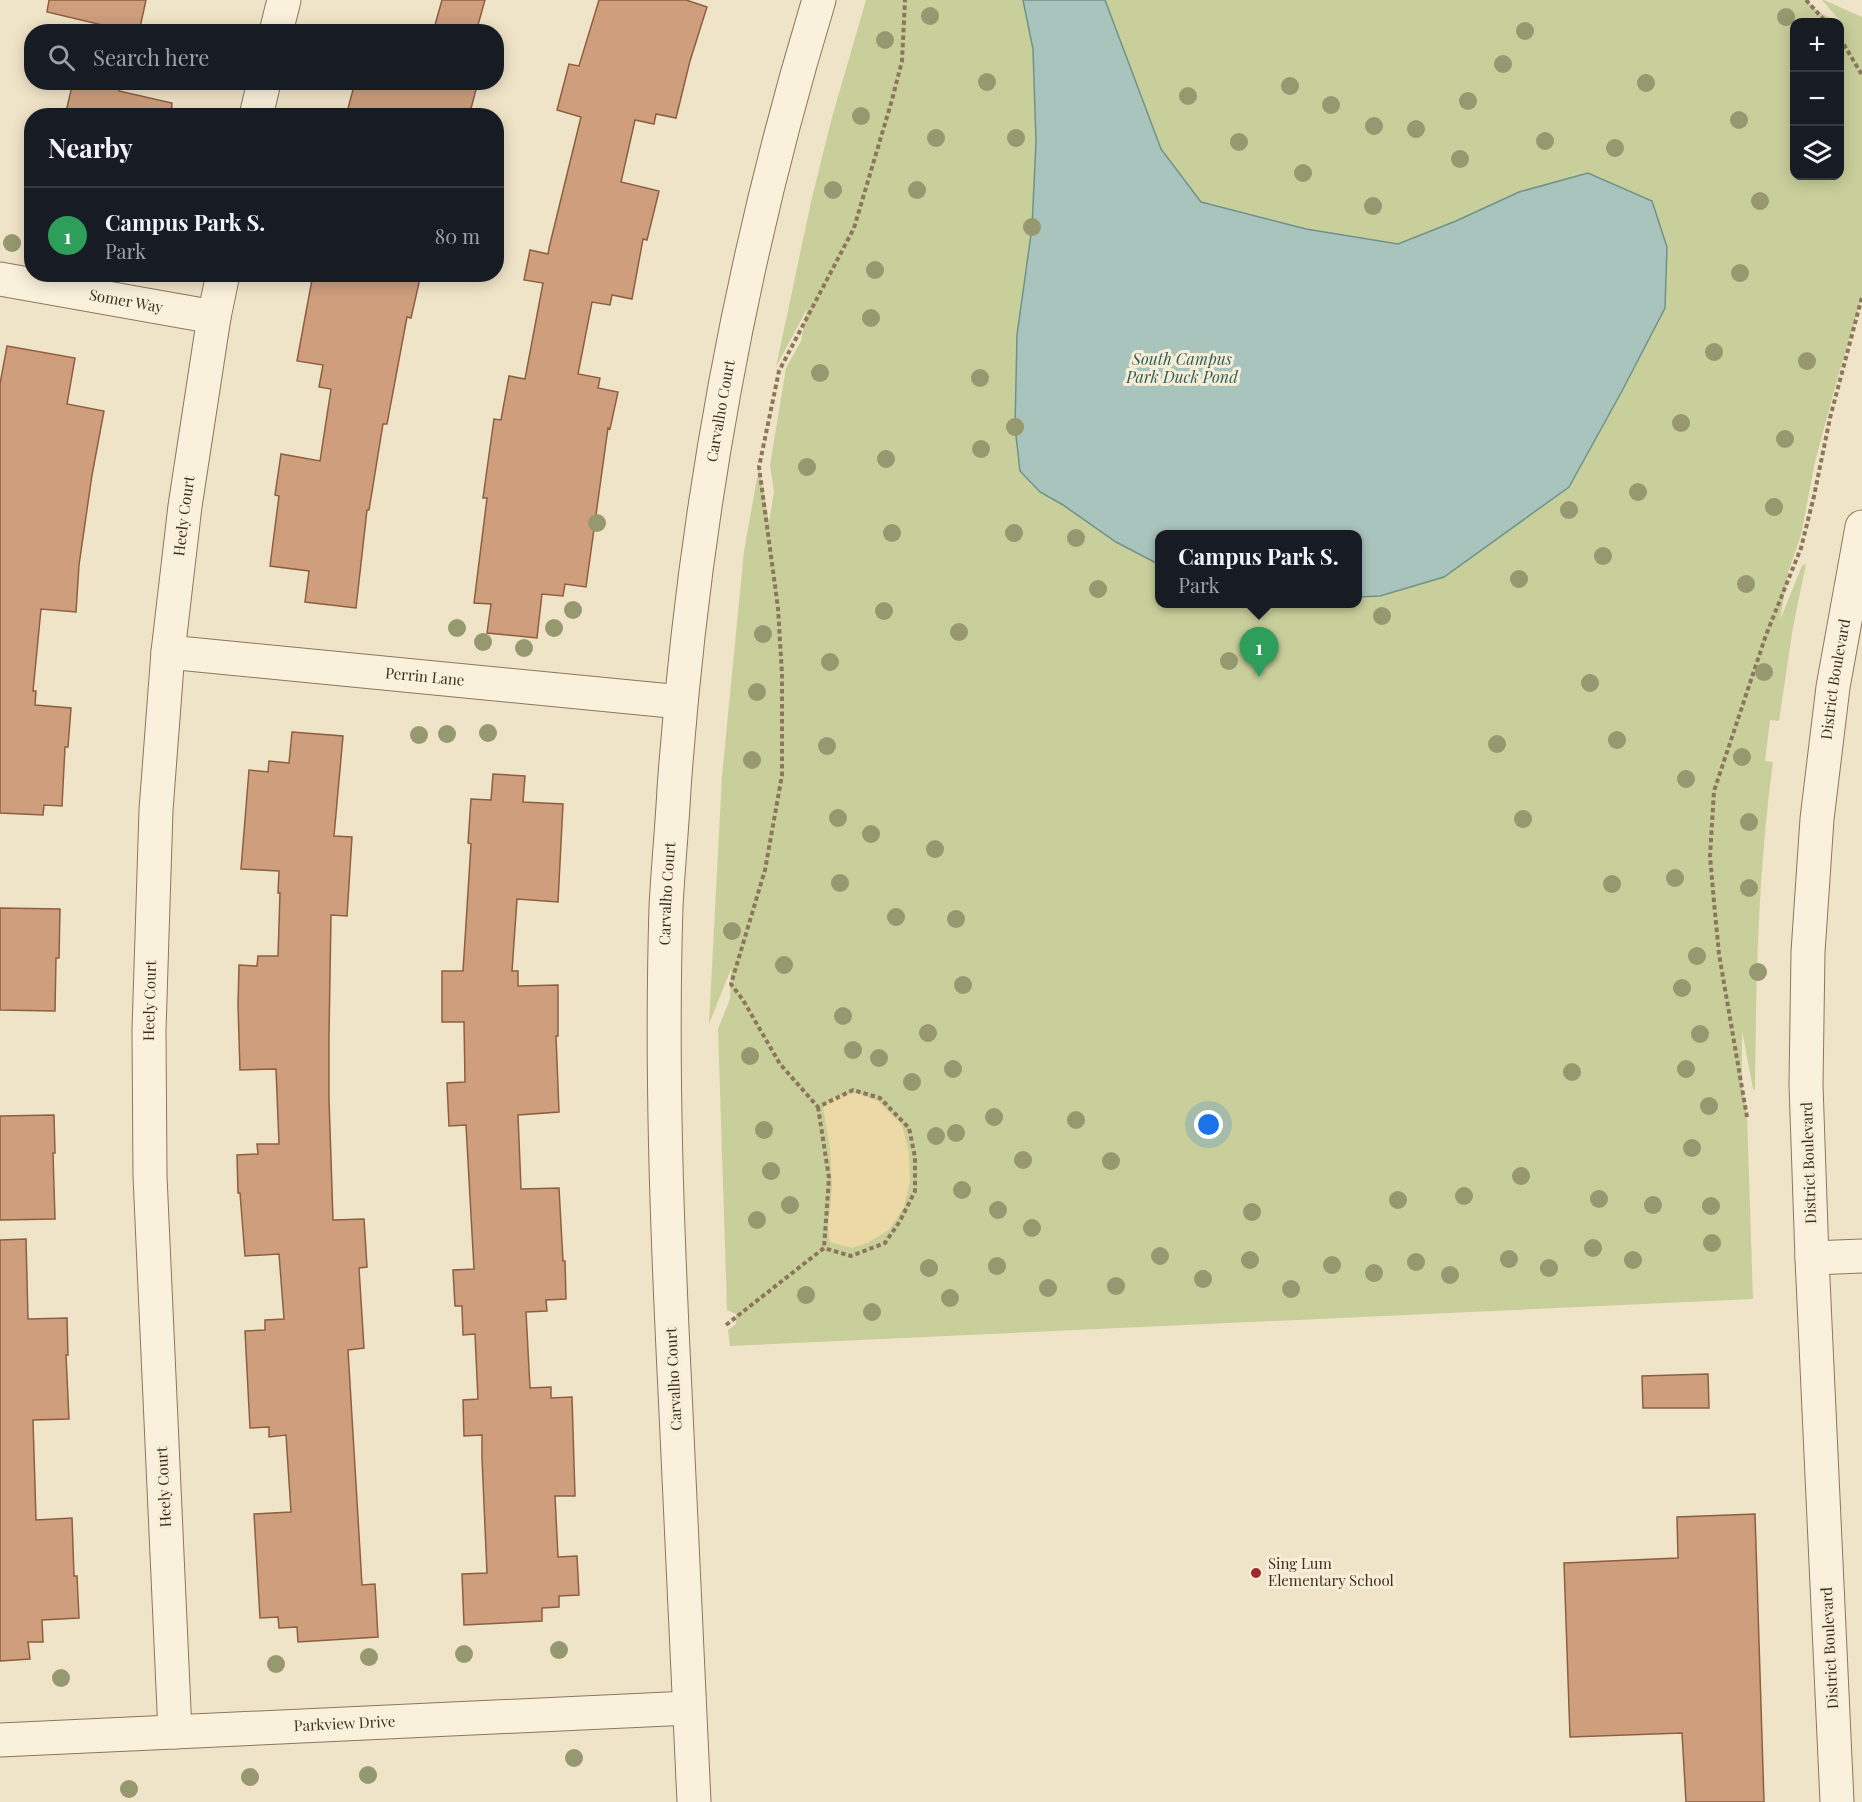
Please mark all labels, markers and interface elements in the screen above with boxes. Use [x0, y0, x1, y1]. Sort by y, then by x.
map controls [1790, 18, 1844, 180]
button: + [1790, 18, 1844, 72]
search box [24, 24, 504, 90]
icon: search [45, 41, 78, 74]
text: Search here [93, 42, 209, 72]
button: − [1790, 72, 1844, 126]
button: layers [1790, 126, 1844, 180]
text: Nearby [48, 130, 133, 165]
text: Campus Park S. [105, 207, 265, 237]
text: 1 [64, 222, 71, 249]
text: 80 m [435, 222, 480, 249]
text: Park [105, 237, 146, 264]
street label: Somer Way [88, 284, 165, 317]
water label: South Campus Park Duck Pond [1125, 348, 1239, 387]
street label: Carvalho Court [701, 357, 739, 463]
street label: Heely Court [168, 474, 199, 557]
popup [1155, 530, 1362, 608]
text: Campus Park S. [1178, 541, 1339, 571]
text: Park [1178, 571, 1219, 598]
street label: District Boulevard [1816, 617, 1854, 741]
pin: 1 [1240, 628, 1278, 677]
street label: Perrin Lane [384, 662, 465, 690]
street label: Carvalho Court [654, 840, 679, 946]
street label: Heely Court [138, 959, 160, 1041]
street label: District Boulevard [1796, 1101, 1820, 1224]
your location [1194, 1110, 1223, 1139]
street label: Carvalho Court [660, 1326, 686, 1431]
street label: Heely Court [151, 1446, 175, 1528]
place label: Sing Lum Elementary School [1268, 1553, 1394, 1590]
marker: Sing Lum Elementary School [1249, 1566, 1263, 1580]
street label: District Boulevard [1816, 1586, 1842, 1710]
street label: Parkview Drive [293, 1711, 396, 1735]

